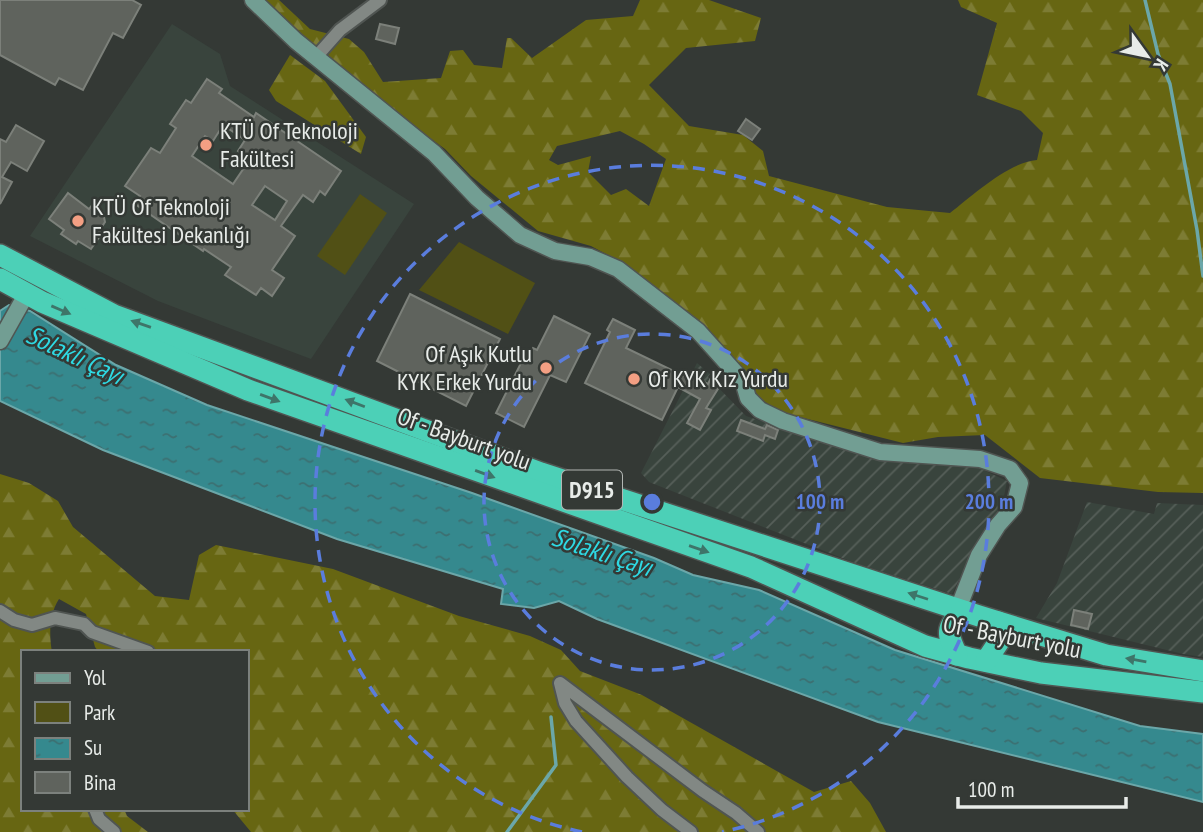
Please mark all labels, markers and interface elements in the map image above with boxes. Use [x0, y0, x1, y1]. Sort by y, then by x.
north arrow [1112, 21, 1182, 91]
text: K [1148, 55, 1174, 76]
place label: KTÜ Of Teknoloji Fakültesi [220, 115, 358, 174]
marker: KTÜ Of Teknoloji Fakültesi [198, 137, 214, 153]
place label: KTÜ Of Teknoloji Fakültesi Dekanlığı [92, 191, 250, 250]
marker: KTÜ Of Teknoloji Fakültesi Dekanlığı [70, 213, 86, 229]
one-way arrow [51, 304, 72, 315]
water label: Solaklı Çayı [21, 318, 130, 392]
one-way arrow [131, 318, 152, 329]
place label: Of Aşık Kutlu KYK Erkek Yurdu [397, 338, 532, 397]
marker: Of Aşık Kutlu KYK Erkek Yurdu [538, 360, 554, 376]
place label: Of KYK Kız Yurdu [648, 363, 788, 394]
marker: Of KYK Kız Yurdu [626, 371, 642, 387]
one-way arrow [260, 393, 281, 404]
one-way arrow [344, 398, 365, 409]
street label: Of - Bayburt yolu [393, 400, 535, 477]
one-way arrow [474, 469, 495, 480]
road number: D915 [562, 470, 622, 510]
text: 100 m [796, 488, 844, 515]
text: 200 m [965, 488, 1013, 515]
centre of rings [640, 490, 664, 514]
water label: Solaklı Çayı [548, 520, 658, 584]
one-way arrow [689, 544, 710, 555]
one-way arrow [907, 590, 928, 601]
street label: Of - Bayburt yolu [941, 608, 1084, 665]
legend [21, 650, 248, 811]
one-way arrow [1125, 654, 1147, 665]
text: Yol [84, 664, 106, 691]
text: Park [84, 699, 115, 726]
text: Su [84, 734, 102, 761]
scale bar [958, 766, 1126, 810]
text: Bina [84, 769, 116, 796]
text: 100 m [968, 776, 1014, 803]

